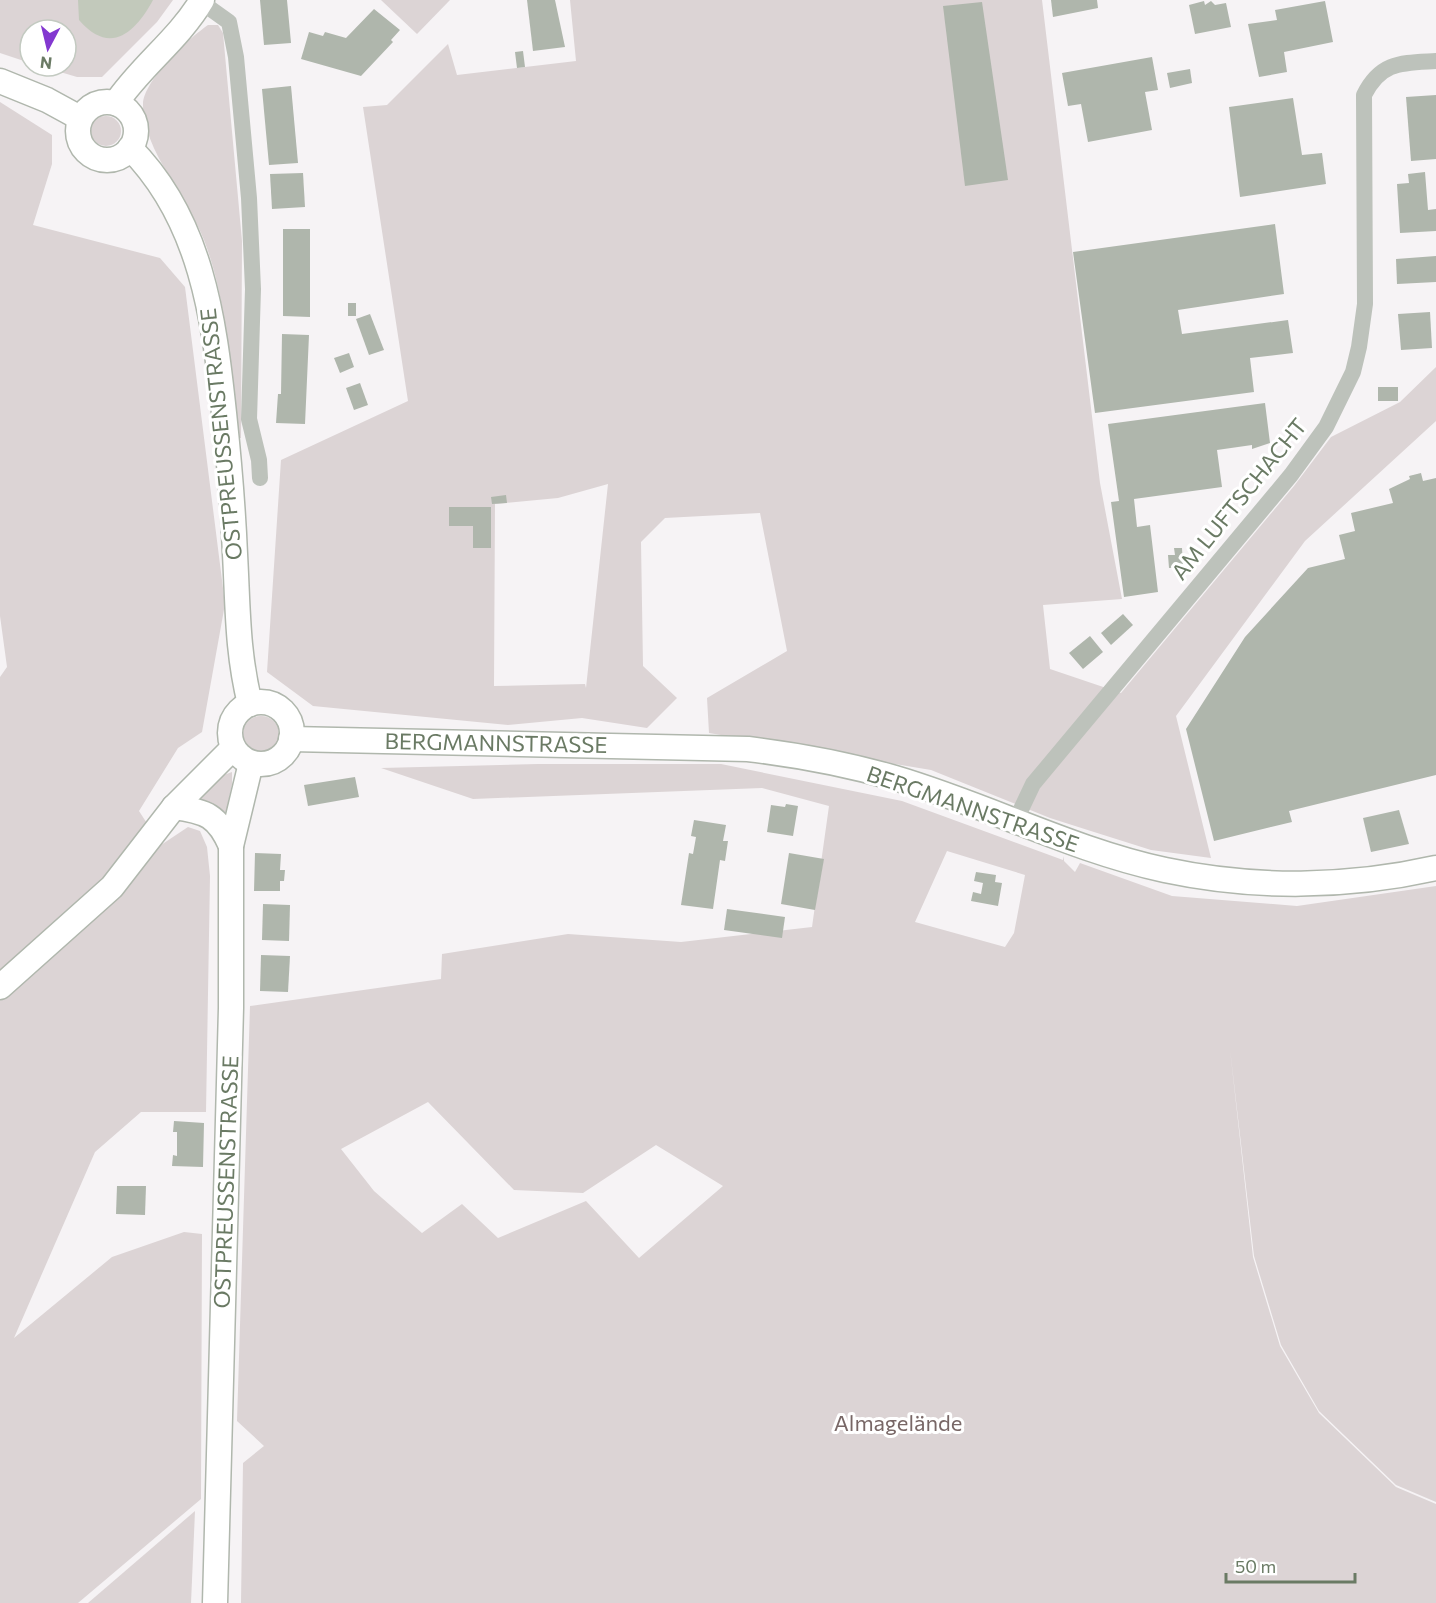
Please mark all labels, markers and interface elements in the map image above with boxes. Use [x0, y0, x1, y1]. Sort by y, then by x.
north arrow [18, 18, 78, 78]
text: N [39, 53, 53, 74]
street label: OSTPREUSSENSTRASSE [194, 307, 247, 561]
street label: AM LUFTSCHACHT [1165, 412, 1312, 585]
street label: BERGMANNSTRASSE [384, 727, 608, 758]
street label: BERGMANNSTRASSE [863, 760, 1083, 858]
street label: OSTPREUSSENSTRASSE [208, 1055, 243, 1309]
park label: Almagelände [834, 1409, 962, 1436]
scale bar [1226, 1546, 1355, 1584]
text: 50 m [1235, 1555, 1276, 1577]

